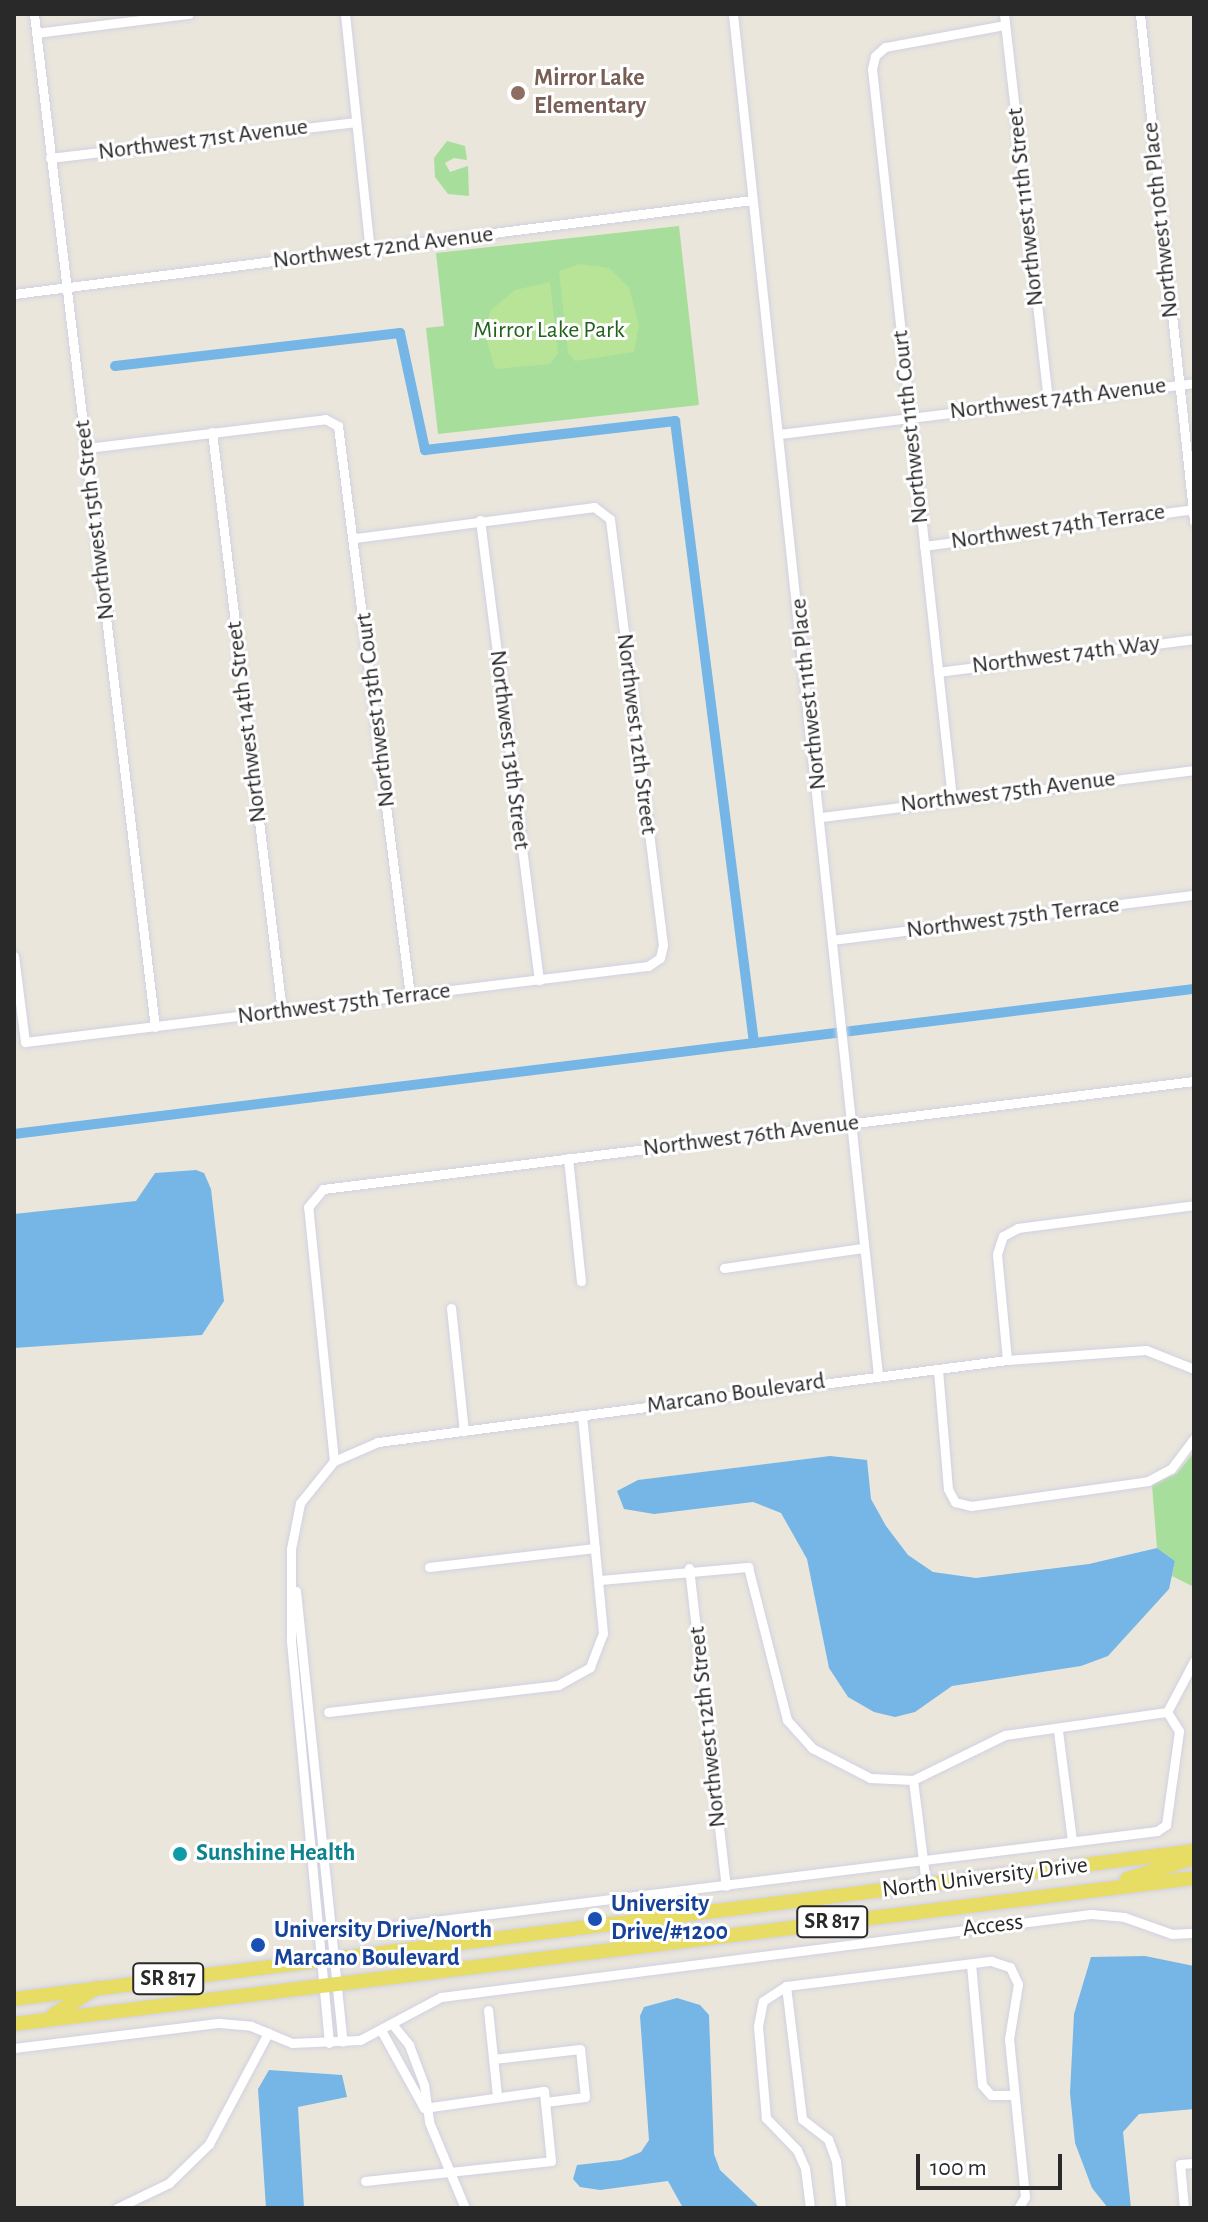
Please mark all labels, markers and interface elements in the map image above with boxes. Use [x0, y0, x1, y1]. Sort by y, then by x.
place label: Mirror Lake Elementary [534, 65, 646, 121]
marker: Mirror Lake Elementary [509, 84, 527, 102]
street label: Northwest 11th Street [1001, 106, 1051, 308]
street label: Northwest 71st Avenue [97, 113, 309, 167]
street label: Northwest 10th Place [1136, 120, 1186, 320]
street label: Northwest 72nd Avenue [271, 220, 495, 276]
park label: Mirror Lake Park [473, 317, 625, 345]
street label: Northwest 11th Court [887, 329, 935, 525]
street label: Northwest 74th Avenue [948, 371, 1168, 427]
street label: Northwest 15th Street [68, 418, 122, 622]
street label: Northwest 74th Terrace [949, 498, 1167, 556]
street label: Northwest 11th Place [785, 597, 833, 791]
street label: Northwest 13th Court [350, 611, 402, 809]
street label: Northwest 14th Street [220, 620, 274, 824]
street label: Northwest 74th Way [970, 629, 1162, 681]
street label: Northwest 12th Street [609, 632, 663, 836]
street label: Northwest 13th Street [482, 648, 536, 852]
street label: Northwest 75th Avenue [899, 765, 1117, 819]
street label: Northwest 75th Terrace [905, 891, 1121, 945]
street label: Northwest 75th Terrace [236, 977, 452, 1031]
street label: Northwest 76th Avenue [641, 1108, 861, 1164]
street label: Marcano Boulevard [645, 1367, 827, 1421]
street label: Northwest 12th Street [683, 1625, 733, 1829]
place label: Sunshine Health [196, 1840, 355, 1868]
marker: Sunshine Health [171, 1845, 189, 1863]
street label: North University Drive [880, 1851, 1090, 1905]
place label: University Drive/#1200 [611, 1891, 728, 1947]
road number: SR 817 [796, 1904, 868, 1940]
street label: Access [961, 1908, 1025, 1944]
marker: University Drive/#1200 [586, 1910, 604, 1928]
place label: University Drive/North Marcano Boulevard [274, 1917, 492, 1973]
marker: University Drive/North Marcano Boulevard [249, 1936, 267, 1954]
road number: SR 817 [132, 1961, 204, 1997]
scale bar [920, 2138, 1066, 2188]
text: 100 m [930, 2156, 987, 2180]

